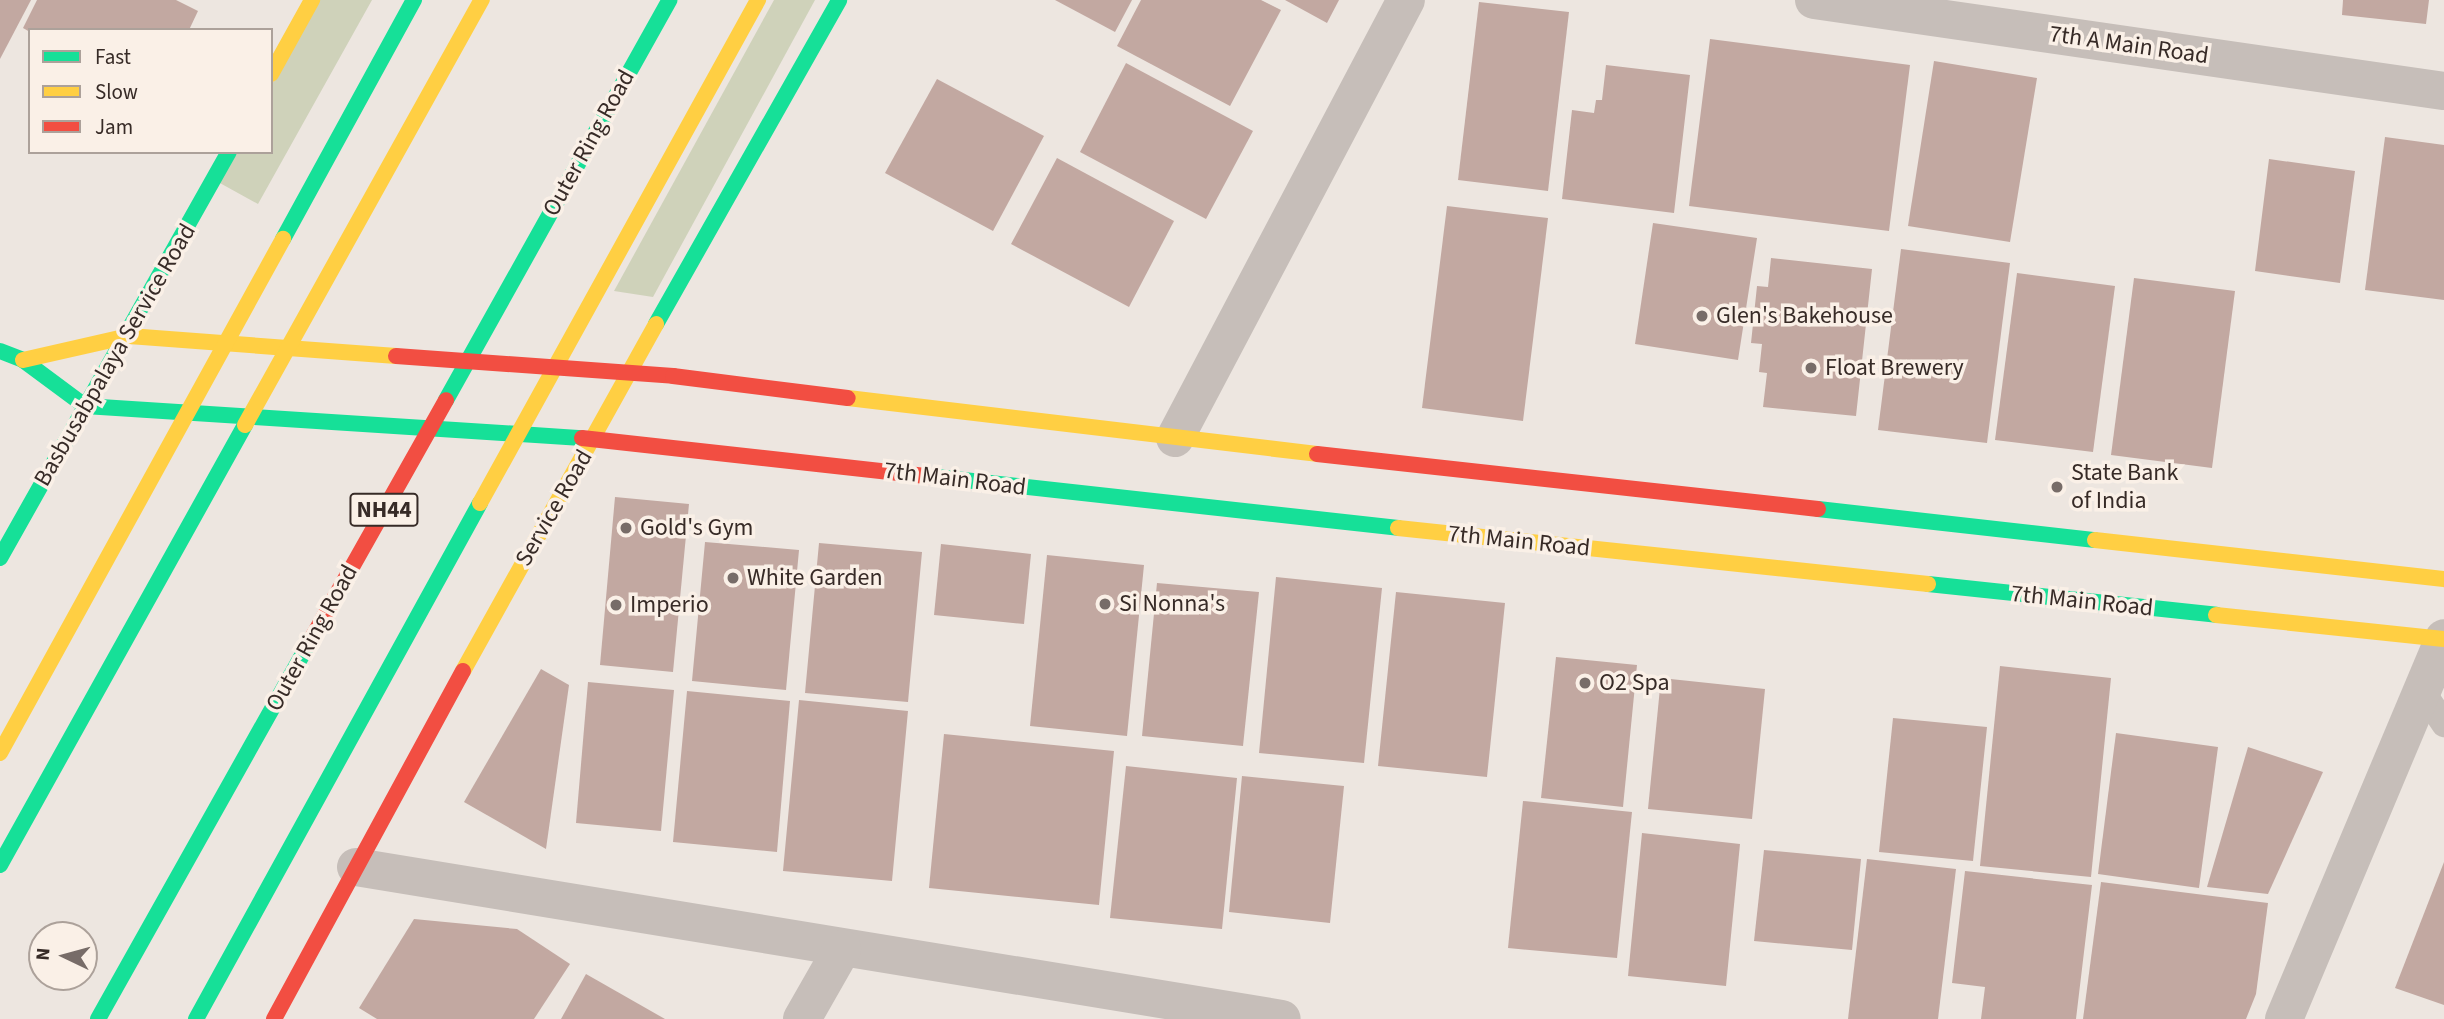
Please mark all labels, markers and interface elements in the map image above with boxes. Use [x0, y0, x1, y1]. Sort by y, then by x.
street label: 7th A Main Road [2047, 20, 2211, 70]
legend [28, 28, 273, 154]
text: Fast [95, 42, 131, 72]
street label: Outer Ring Road [537, 65, 641, 221]
text: Slow [95, 77, 138, 107]
text: Jam [95, 112, 133, 142]
street label: Basbusabpalaya Service Road [28, 219, 202, 491]
place label: Glen's Bakehouse [1716, 302, 1893, 330]
marker: Glen's Bakehouse [1694, 308, 1710, 324]
place label: Float Brewery [1825, 354, 1964, 382]
marker: Float Brewery [1803, 360, 1819, 376]
street label: Service Road [509, 445, 599, 571]
street label: 7th Main Road [882, 456, 1028, 502]
place label: State Bank of India [2071, 459, 2178, 515]
marker: State Bank of India [2049, 479, 2065, 495]
road number: NH44 [349, 490, 419, 530]
place label: Gold's Gym [640, 514, 754, 542]
street label: 7th Main Road [1446, 519, 1592, 563]
marker: Gold's Gym [618, 520, 634, 536]
street label: Outer Ring Road [260, 560, 364, 716]
place label: White Garden [747, 564, 883, 592]
marker: White Garden [725, 570, 741, 586]
street label: 7th Main Road [2009, 579, 2155, 623]
place label: Si Nonna's [1119, 590, 1225, 618]
place label: Imperio [630, 591, 709, 619]
marker: Si Nonna's [1097, 596, 1113, 612]
marker: Imperio [608, 597, 624, 613]
place label: O2 Spa [1599, 669, 1670, 697]
marker: O2 Spa [1577, 675, 1593, 691]
north arrow [28, 921, 98, 991]
text: N [30, 947, 58, 962]

